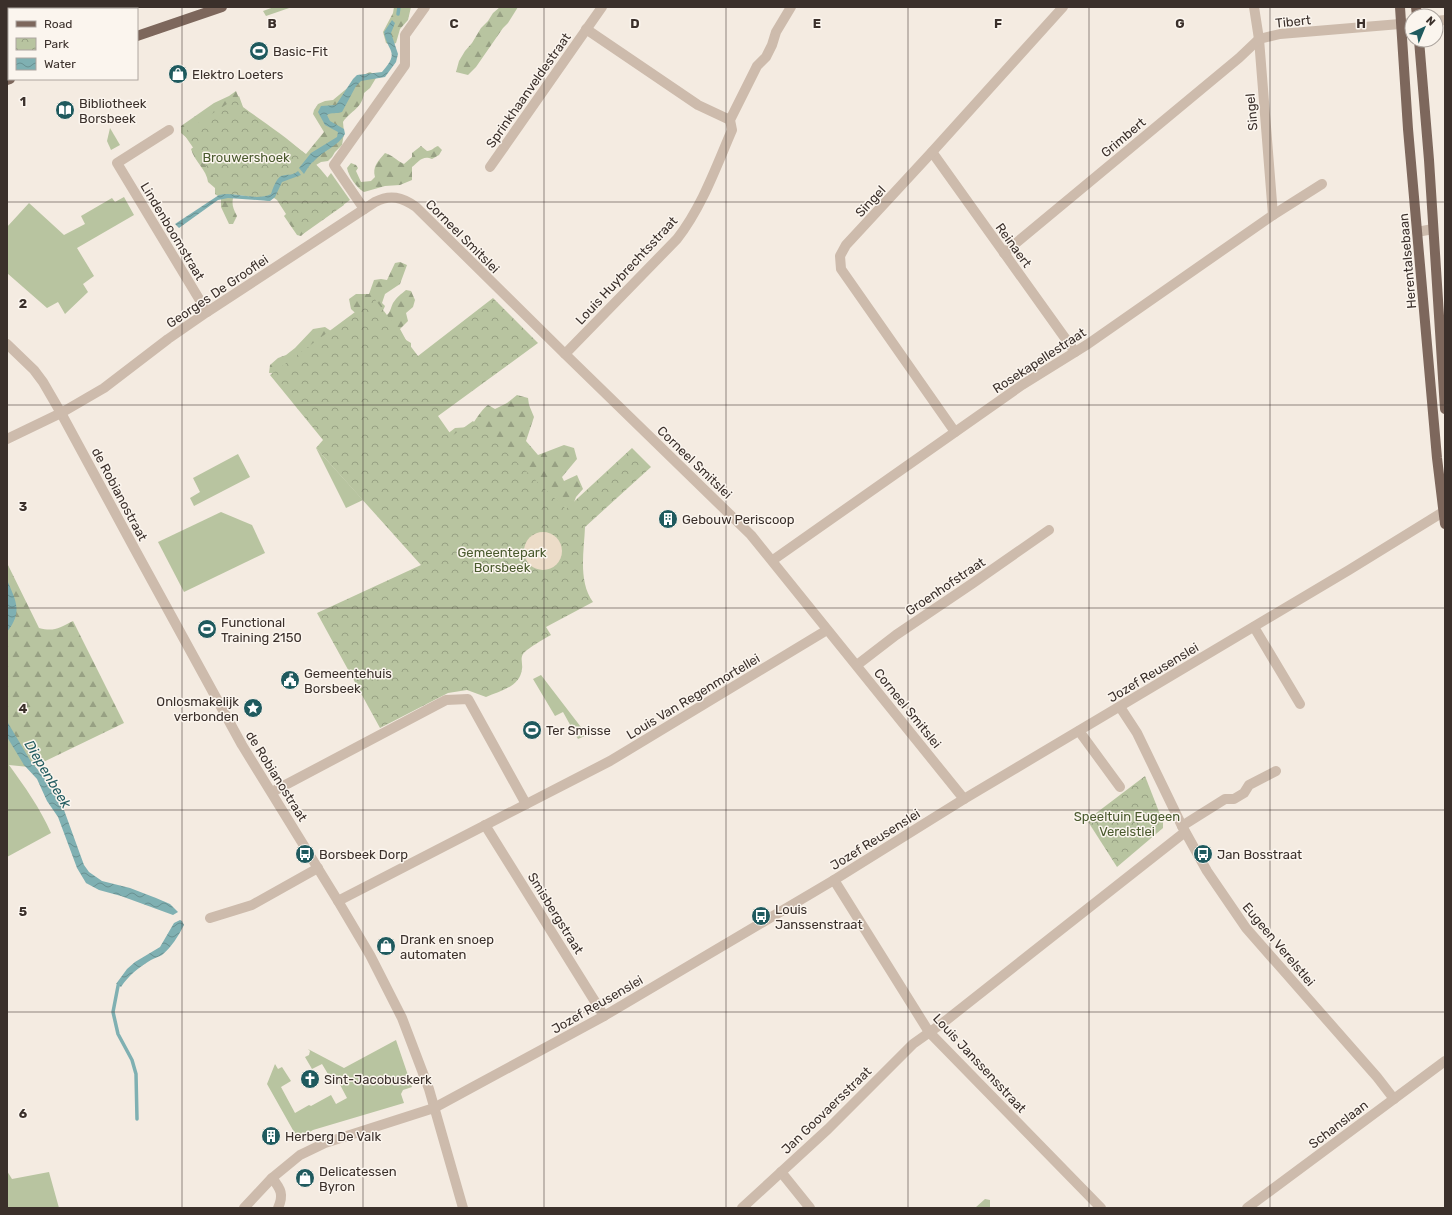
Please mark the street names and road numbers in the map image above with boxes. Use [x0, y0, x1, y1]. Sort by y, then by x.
street label: Tibert [1275, 12, 1312, 31]
street label: Sprinkhaanveldestraat [483, 30, 574, 151]
street label: Singel [1242, 93, 1262, 131]
street label: Grimbert [1098, 114, 1149, 160]
street label: Lindenboomstraat [137, 180, 208, 283]
street label: Singel [852, 183, 889, 221]
street label: Corneel Smitslei [423, 196, 503, 276]
street label: Louis Huybrechtsstraat [572, 213, 680, 327]
street label: Herentalsebaan [1396, 213, 1419, 309]
street label: Reinaert [992, 220, 1035, 270]
street label: Georges De Grooflei [164, 252, 272, 332]
street label: Rosekapellestraat [990, 325, 1089, 396]
street label: Corneel Smitslei [654, 423, 735, 502]
street label: de Robianostraat [89, 445, 150, 543]
street label: Groenhofstraat [903, 554, 988, 618]
street label: Jozef Reusenslei [1105, 640, 1201, 705]
street label: Louis Van Regenmortellei [624, 651, 763, 743]
street label: Corneel Smitslei [871, 666, 944, 751]
street label: de Robianostraat [243, 728, 310, 824]
street label: Jozef Reusenslei [828, 806, 923, 873]
street label: Smisbergstraat [524, 870, 587, 957]
street label: Eugeen Verelstlei [1239, 900, 1318, 990]
street label: Jozef Reusenslei [549, 972, 646, 1037]
street label: Louis Janssensstraat [930, 1011, 1029, 1116]
street label: Jan Goovaersstraat [778, 1064, 874, 1157]
street label: Schanslaan [1306, 1097, 1371, 1152]

